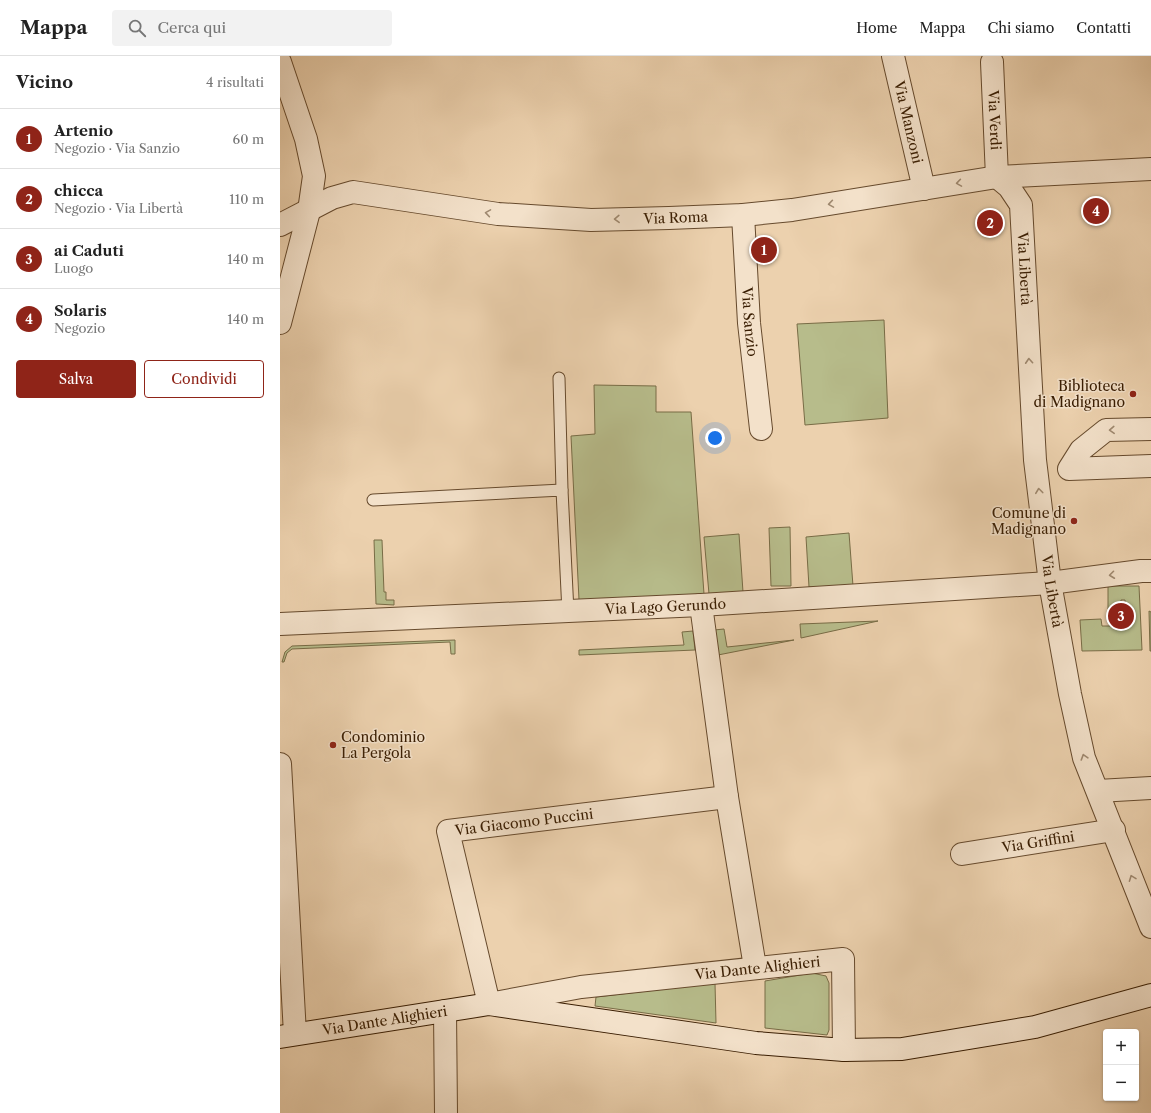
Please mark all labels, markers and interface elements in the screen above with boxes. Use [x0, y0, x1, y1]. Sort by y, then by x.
search box [112, 10, 392, 46]
text: Mappa [20, 16, 88, 39]
icon: search [126, 17, 148, 39]
text: Cerca qui [158, 18, 226, 37]
text: Home [856, 19, 897, 37]
text: Mappa [919, 19, 965, 37]
text: Chi siamo [987, 19, 1054, 37]
text: Contatti [1076, 19, 1131, 37]
text: Vicino [16, 72, 73, 92]
text: 4 risultati [206, 74, 264, 90]
street label: Via Manzoni [890, 78, 927, 165]
street label: Via Verdi [984, 89, 1005, 150]
text: Artenio [54, 121, 113, 140]
text: 1 [26, 131, 32, 147]
text: 60 m [233, 131, 264, 147]
text: Negozio · Via Sanzio [54, 140, 180, 156]
one-way arrow [956, 178, 962, 187]
text: chicca [54, 181, 103, 200]
text: 2 [25, 191, 33, 207]
text: 110 m [229, 191, 264, 207]
pin: 4 [1083, 196, 1109, 226]
one-way arrow [828, 199, 834, 208]
text: Negozio · Via Libertà [54, 200, 183, 216]
street label: Via Roma [642, 207, 709, 228]
pin: 2 [977, 208, 1003, 238]
one-way arrow [485, 209, 491, 217]
one-way arrow [614, 215, 620, 223]
street label: Via Libertà [1013, 231, 1036, 306]
pin: 1 [751, 235, 777, 265]
text: ai Caduti [54, 241, 124, 260]
text: 3 [25, 251, 33, 267]
text: 140 m [227, 251, 264, 267]
text: Luogo [54, 260, 93, 276]
street label: Via Sanzio [738, 285, 762, 358]
text: Solaris [54, 301, 107, 320]
text: 4 [25, 311, 33, 327]
text: 140 m [227, 311, 264, 327]
text: Negozio [54, 320, 105, 336]
one-way arrow [1024, 358, 1033, 364]
button: Salva [16, 360, 136, 398]
button: Condividi [144, 360, 264, 398]
place label: Biblioteca di Madignano [1033, 377, 1126, 411]
marker: Biblioteca di Madignano [1128, 389, 1138, 399]
one-way arrow [1109, 426, 1115, 435]
your location [705, 428, 725, 448]
one-way arrow [1035, 488, 1044, 494]
place label: Comune di Madignano [991, 504, 1066, 538]
marker: Comune di Madignano [1069, 516, 1079, 526]
street label: Via Libertà [1038, 553, 1067, 630]
one-way arrow [1109, 570, 1115, 579]
street label: Via Lago Gerundo [604, 594, 727, 618]
pin: 3 [1108, 601, 1134, 631]
place label: Condominio La Pergola [341, 728, 425, 762]
marker: Condominio La Pergola [328, 740, 338, 750]
one-way arrow [1080, 753, 1089, 760]
street label: Via Giacomo Puccini [453, 805, 594, 840]
street label: Via Griffini [999, 827, 1076, 857]
one-way arrow [1129, 874, 1137, 881]
street label: Via Dante Alighieri [693, 952, 821, 984]
street label: Via Dante Alighieri [320, 1002, 448, 1039]
map controls [1103, 1029, 1139, 1101]
button: + [1103, 1029, 1139, 1065]
button: − [1103, 1065, 1139, 1101]

